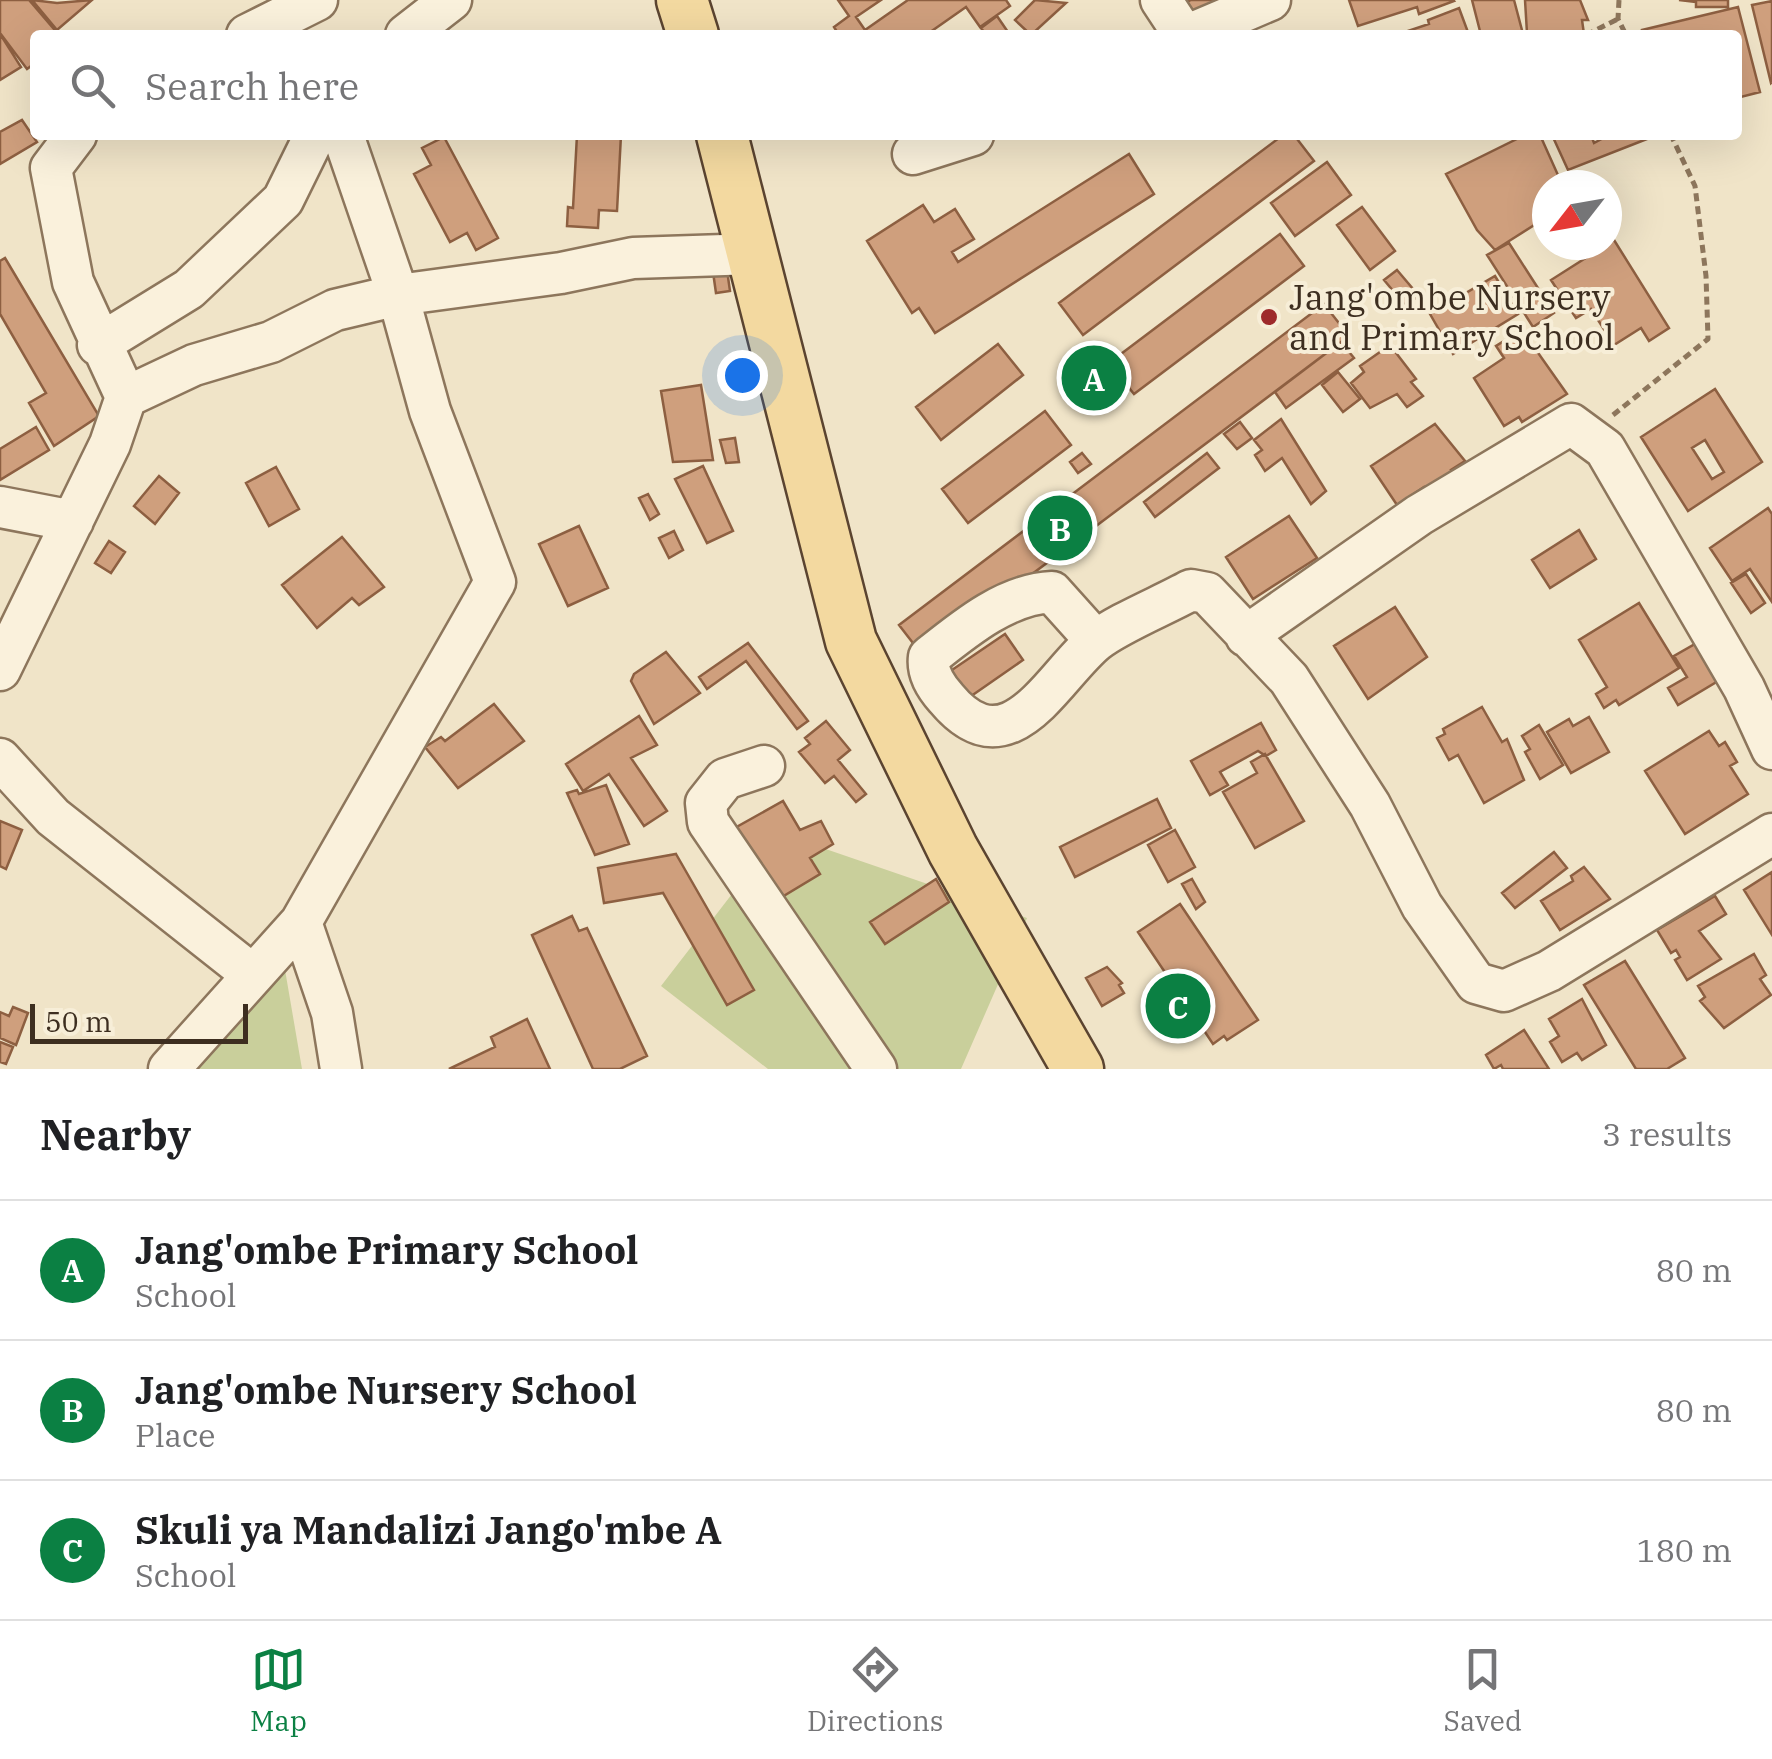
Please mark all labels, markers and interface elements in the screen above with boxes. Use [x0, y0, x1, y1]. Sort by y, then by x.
search box [30, 30, 1742, 140]
icon: search [65, 58, 120, 113]
text: Search here [145, 61, 359, 110]
north arrow [1532, 170, 1622, 260]
place label: Jang'ombe Nursery and Primary School [1289, 274, 1615, 360]
marker: Jang'ombe Nursery and Primary School [1258, 306, 1280, 328]
pin: A [1062, 340, 1126, 416]
your location [717, 350, 768, 401]
pin: B [1028, 490, 1092, 566]
pin: C [1146, 968, 1210, 1044]
scale bar [30, 999, 248, 1044]
text: 50 m [45, 1003, 112, 1040]
text: Nearby [40, 1107, 191, 1162]
text: 3 results [1602, 1113, 1732, 1155]
text: Jang'ombe Primary School [135, 1225, 638, 1274]
text: A [61, 1249, 84, 1291]
text: 80 m [1656, 1249, 1732, 1291]
text: School [135, 1274, 236, 1316]
text: Jang'ombe Nursery School [135, 1365, 637, 1414]
text: B [61, 1389, 84, 1431]
text: 80 m [1656, 1389, 1732, 1431]
text: Place [135, 1414, 215, 1456]
text: Skuli ya Mandalizi Jango'mbe A [135, 1505, 722, 1554]
text: C [62, 1529, 83, 1571]
text: 180 m [1636, 1529, 1732, 1571]
text: School [135, 1554, 236, 1596]
tab: Map [250, 1642, 307, 1739]
tab: Directions [807, 1642, 944, 1739]
tab: Saved [1444, 1642, 1522, 1739]

